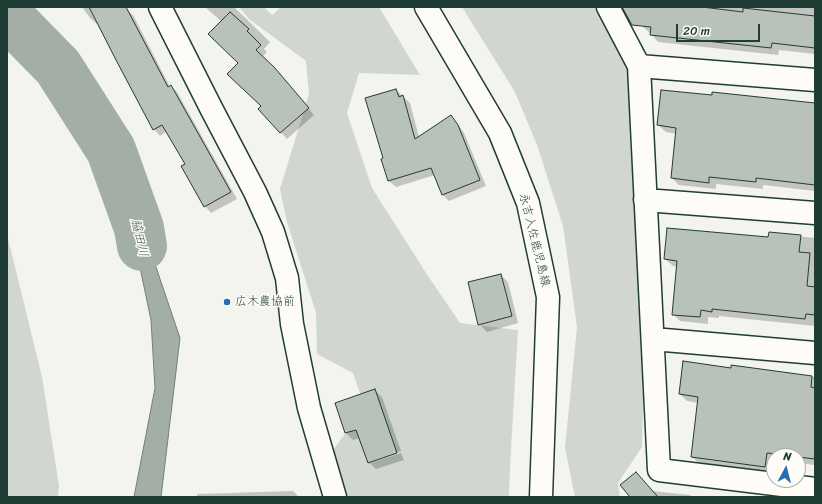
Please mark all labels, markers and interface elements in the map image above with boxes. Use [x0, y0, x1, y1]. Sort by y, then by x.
scale bar [678, 16, 762, 42]
text: 20 m [683, 20, 710, 42]
street label: 永吉入佐鹿児島線 [515, 192, 553, 288]
water label: 脇田川 [127, 217, 151, 259]
place label: 広木農協前 [235, 295, 295, 309]
marker: 広木農協前 [222, 297, 232, 307]
text: N [782, 447, 792, 466]
north arrow [766, 448, 806, 488]

